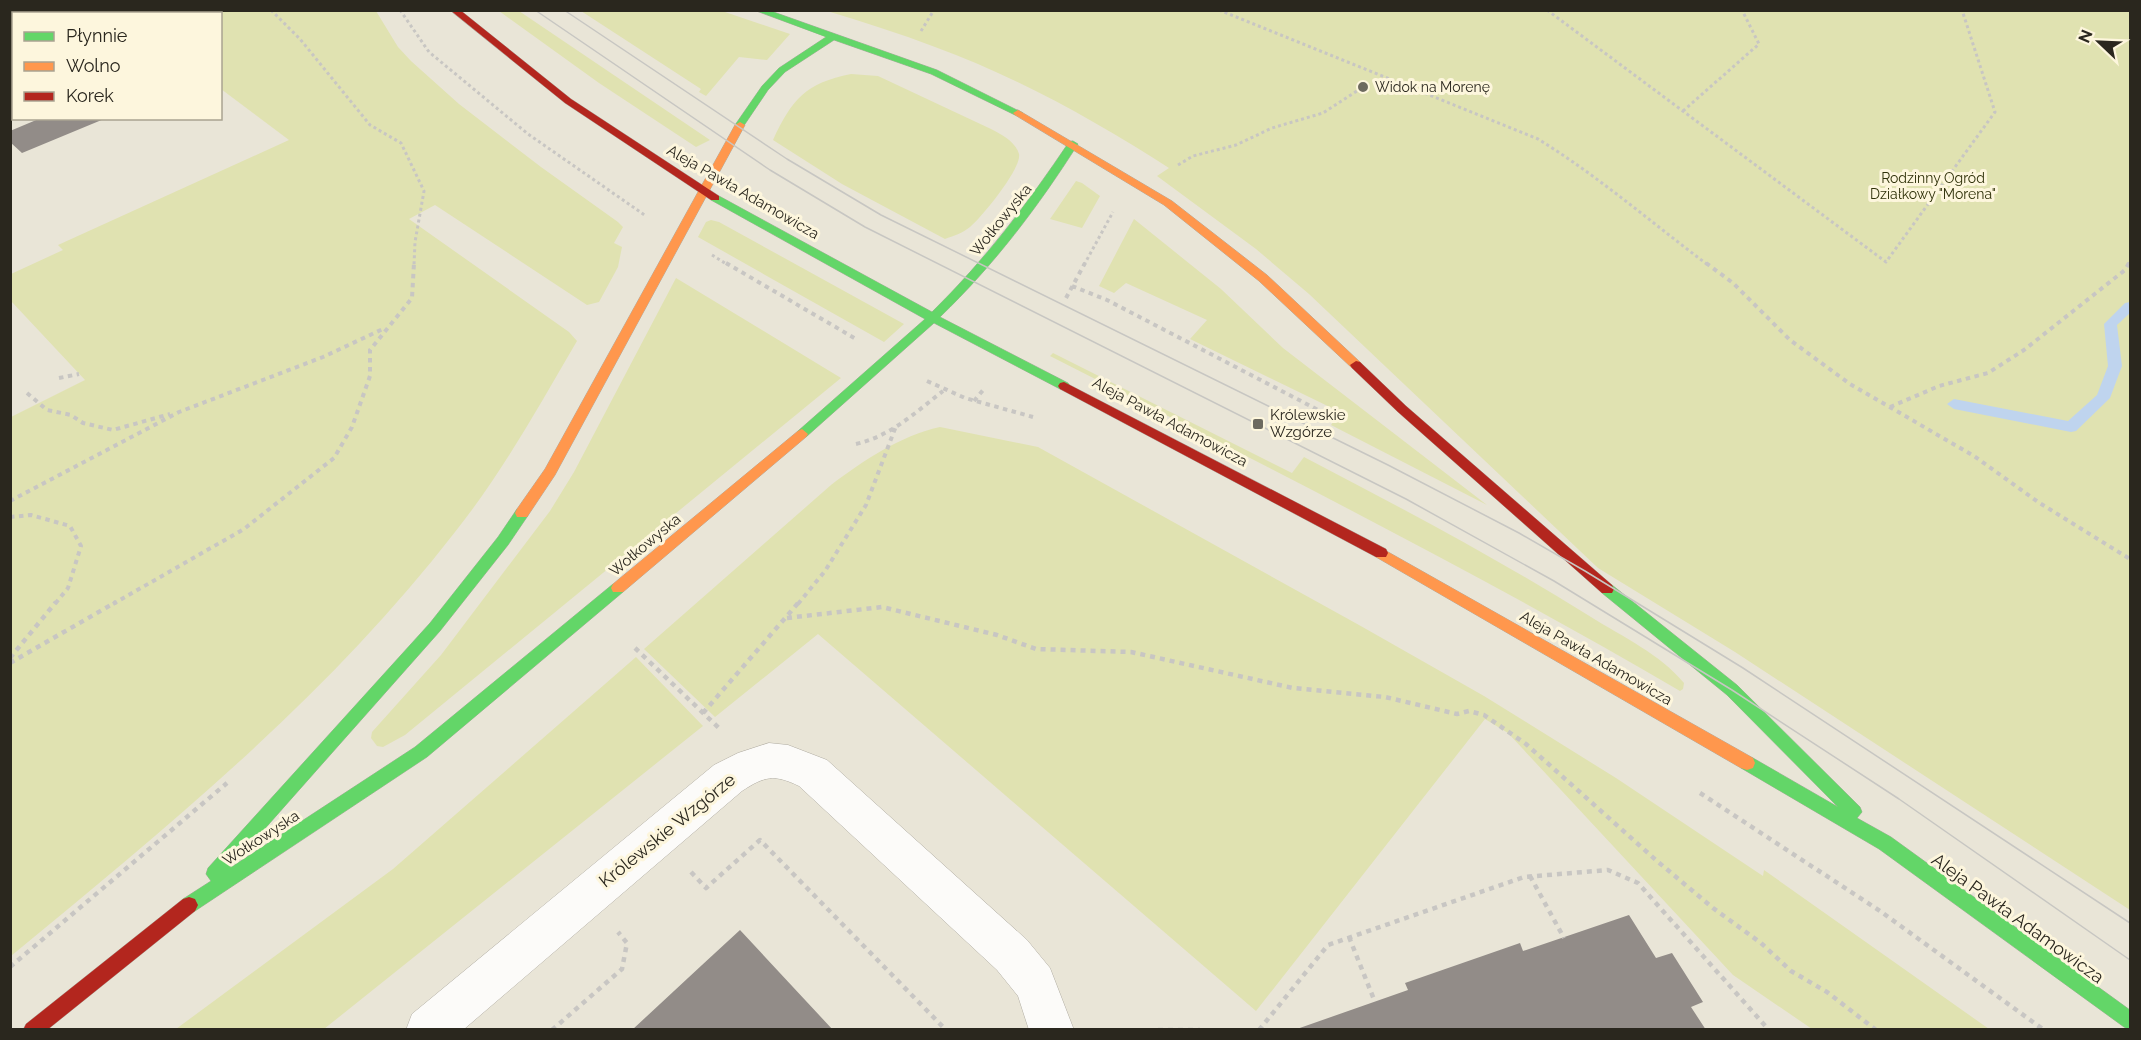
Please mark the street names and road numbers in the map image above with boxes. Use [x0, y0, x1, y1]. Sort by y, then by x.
street label: Aleja Pawła Adamowicza [664, 141, 822, 243]
street label: Wołkowyska [966, 180, 1036, 260]
street label: Aleja Pawła Adamowicza [1089, 373, 1251, 471]
street label: Wołkowyska [606, 510, 684, 580]
street label: Aleja Pawła Adamowicza [1517, 607, 1675, 709]
street label: Królewskie Wzgórze [595, 768, 740, 891]
street label: Wołkowyska [219, 807, 303, 869]
street label: Aleja Pawła Adamowicza [1928, 849, 2108, 987]

